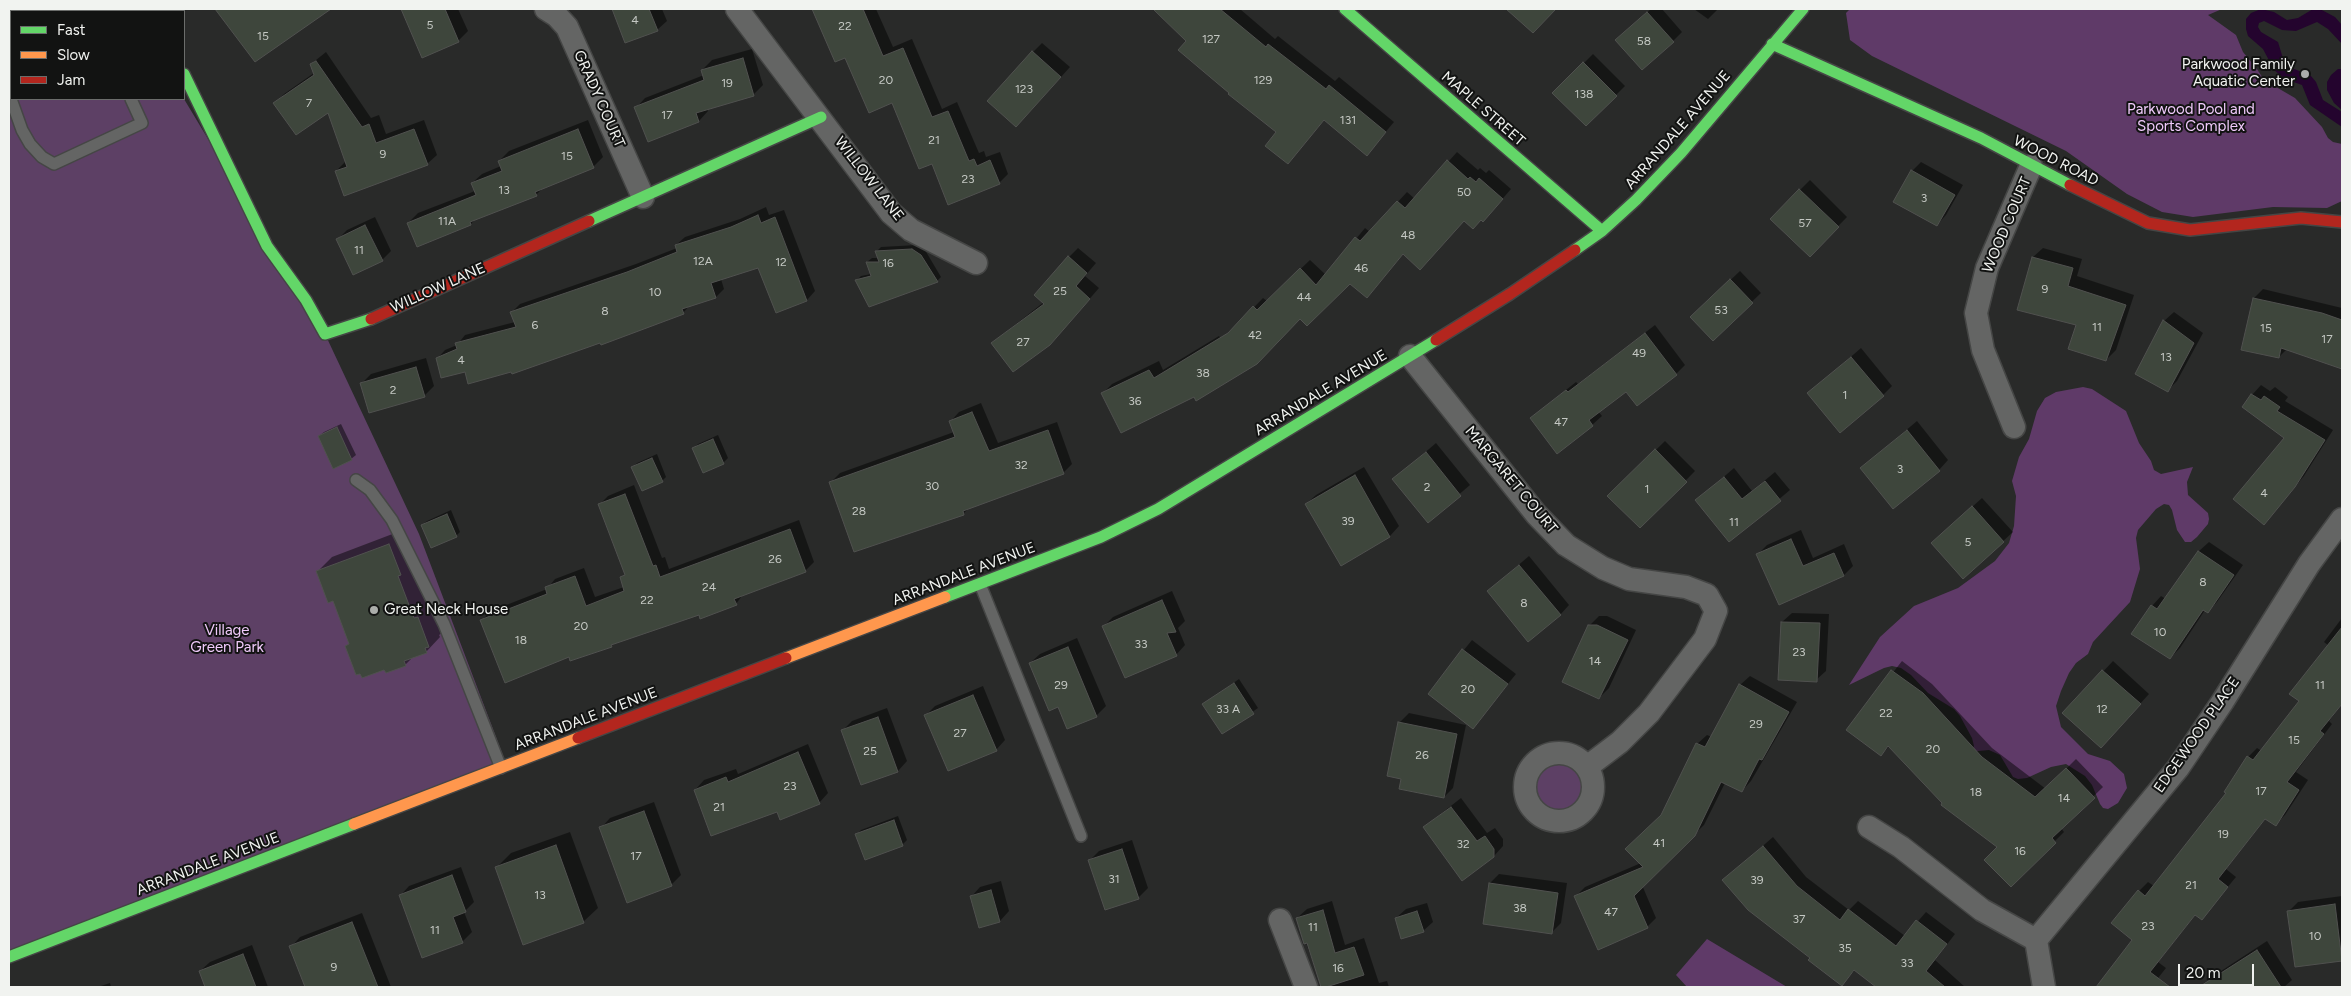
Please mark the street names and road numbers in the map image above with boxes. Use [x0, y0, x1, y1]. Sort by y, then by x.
street label: GRADY COURT [570, 48, 628, 150]
street label: ARRANDALE AVENUE [1622, 67, 1734, 193]
street label: MAPLE STREET [1438, 68, 1528, 150]
street label: WOOD ROAD [2010, 132, 2102, 190]
street label: WILLOW LANE [831, 133, 907, 225]
street label: WOOD COURT [1979, 174, 2035, 276]
street label: WILLOW LANE [388, 259, 488, 317]
street label: ARRANDALE AVENUE [1251, 346, 1391, 440]
street label: MARGARET COURT [1461, 423, 1561, 537]
street label: ARRANDALE AVENUE [890, 538, 1038, 610]
street label: EDGEWOOD PLACE [2150, 674, 2244, 796]
street label: ARRANDALE AVENUE [512, 683, 660, 755]
street label: ARRANDALE AVENUE [134, 828, 282, 900]

